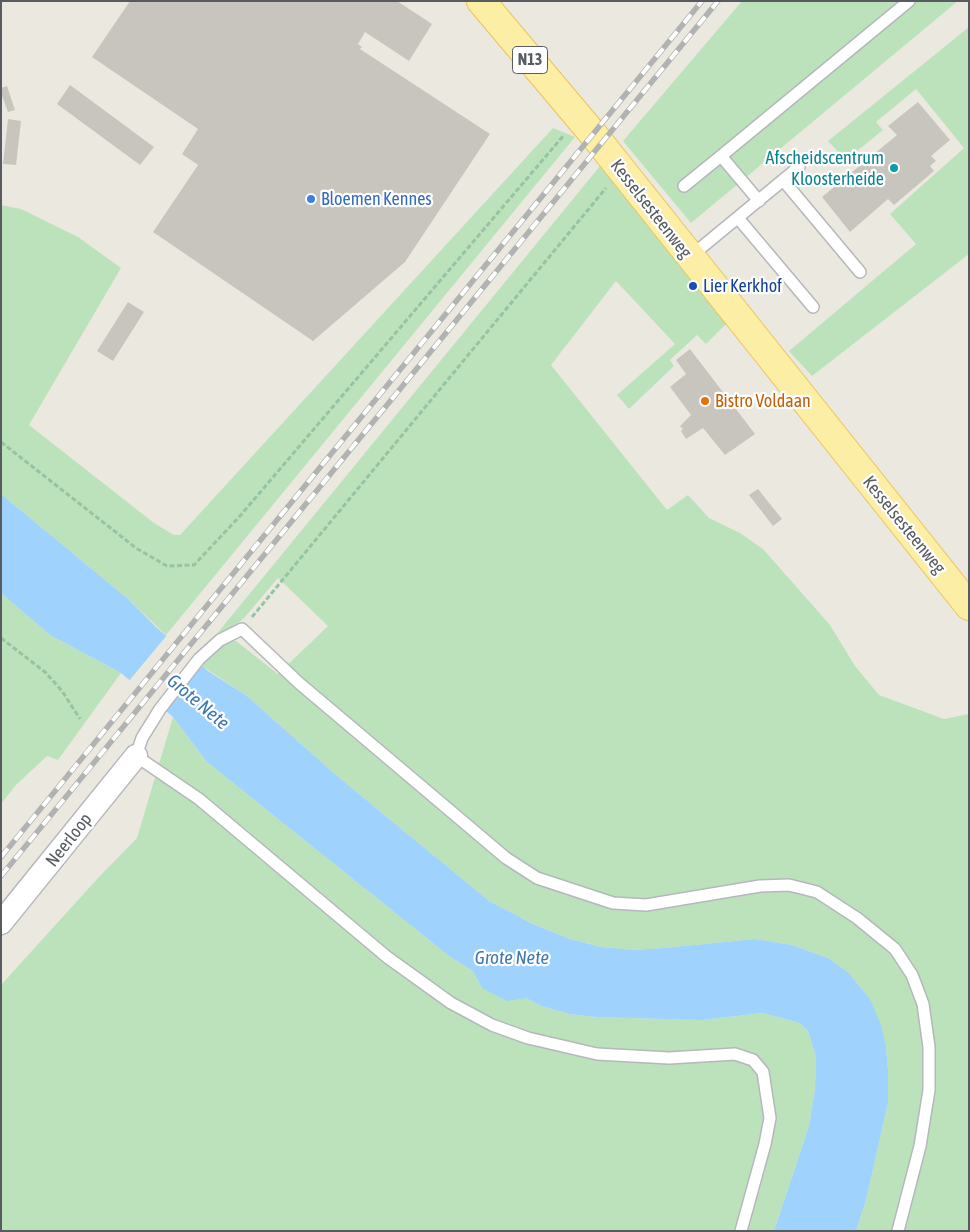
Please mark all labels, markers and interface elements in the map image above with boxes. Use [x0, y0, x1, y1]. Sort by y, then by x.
road number: N13 [512, 46, 548, 74]
place label: Afscheidscentrum Kloosterheide [766, 147, 884, 190]
street label: Kesselsesteenweg [606, 155, 696, 263]
marker: Afscheidscentrum Kloosterheide [888, 162, 900, 174]
place label: Bloemen Kennes [321, 188, 432, 210]
marker: Bloemen Kennes [305, 193, 317, 205]
place label: Lier Kerkhof [703, 275, 782, 297]
marker: Lier Kerkhof [687, 280, 699, 292]
place label: Bistro Voldaan [715, 390, 811, 412]
marker: Bistro Voldaan [699, 395, 711, 407]
street label: Kesselsesteenweg [858, 472, 950, 578]
water label: Grote Nete [162, 669, 234, 735]
street label: Neerloop [41, 809, 97, 871]
water label: Grote Nete [475, 947, 549, 969]

